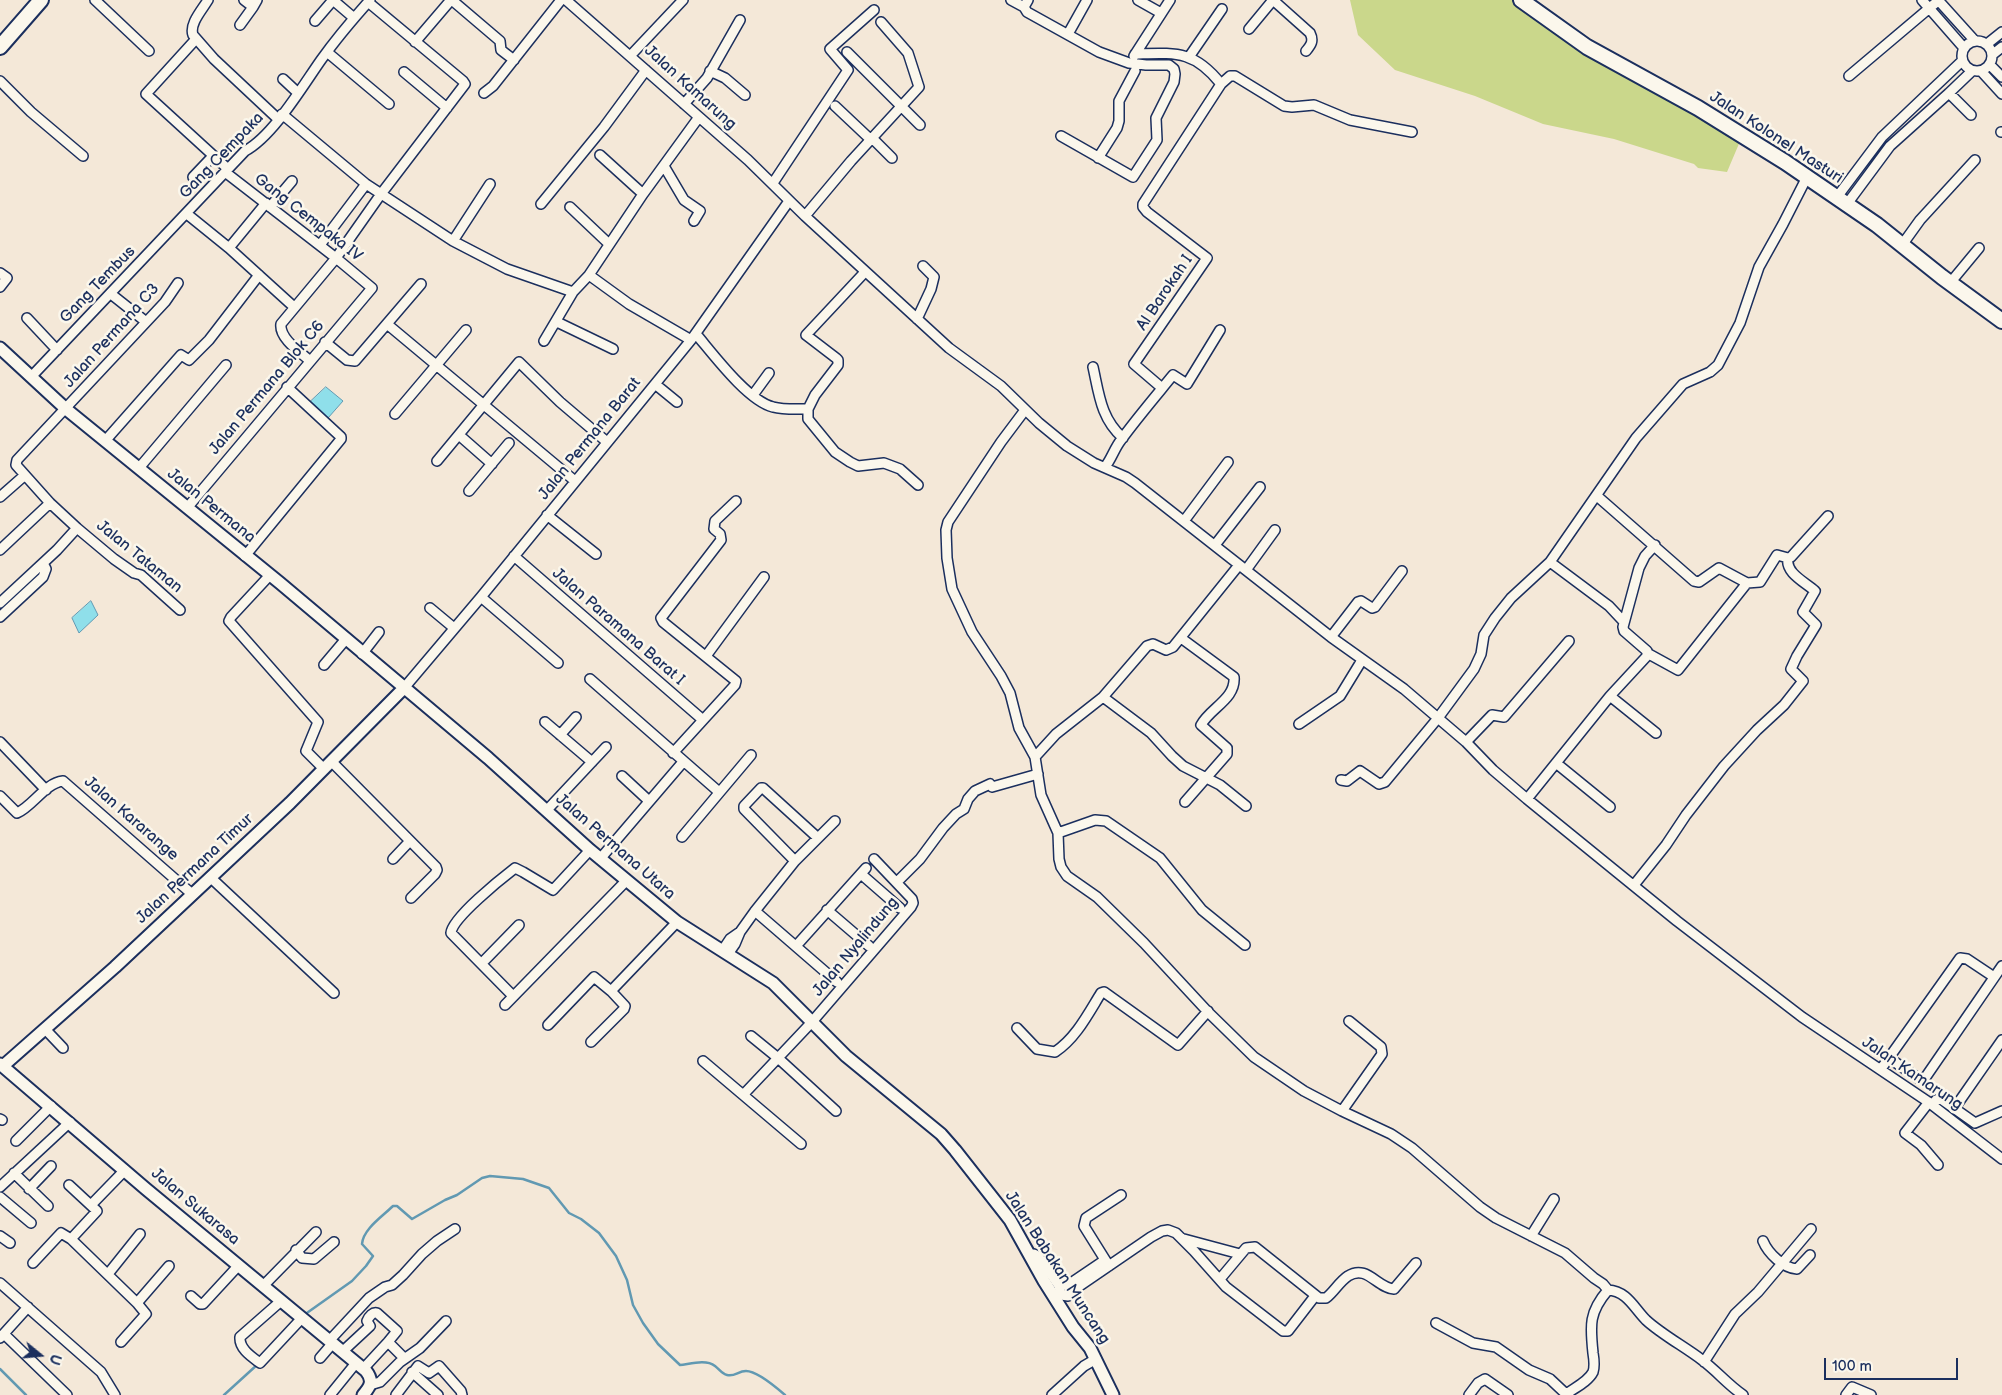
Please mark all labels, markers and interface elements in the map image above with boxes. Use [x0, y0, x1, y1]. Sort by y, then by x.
street label: Jalan Kamarung [640, 42, 740, 134]
street label: Jalan Kolonel Masturi [1706, 88, 1846, 188]
street label: Gang Cempaka [176, 109, 268, 203]
street label: Gang Cempaka IV [250, 170, 366, 266]
street label: Gang Tembus [56, 242, 140, 328]
street label: Al Barokah I [1133, 252, 1197, 334]
street label: Jalan Permana C3 [60, 280, 164, 392]
street label: Jalan Permana Blok C6 [205, 317, 329, 459]
street label: Jalan Permana Barat [535, 374, 645, 504]
street label: Jalan Permana [163, 465, 259, 547]
street label: Jalan Tataman [92, 517, 186, 597]
street label: Jalan Paramana Barat I [548, 564, 688, 690]
street label: Jalan Kararange [80, 773, 182, 865]
street label: Jalan Permana Utara [551, 790, 679, 904]
street label: Jalan Permana Timur [133, 810, 257, 928]
street label: Jalan Nyalindung [809, 894, 903, 1000]
street label: Jalan Kamarung [1858, 1033, 1966, 1115]
street label: Jalan Sukarasa [147, 1164, 243, 1250]
street label: Jalan Babakan Muncang [1000, 1188, 1114, 1348]
north arrow [15, 1330, 65, 1380]
scale bar [1827, 1348, 1961, 1380]
text: U [45, 1352, 64, 1367]
text: 100 m [1832, 1357, 1872, 1376]

